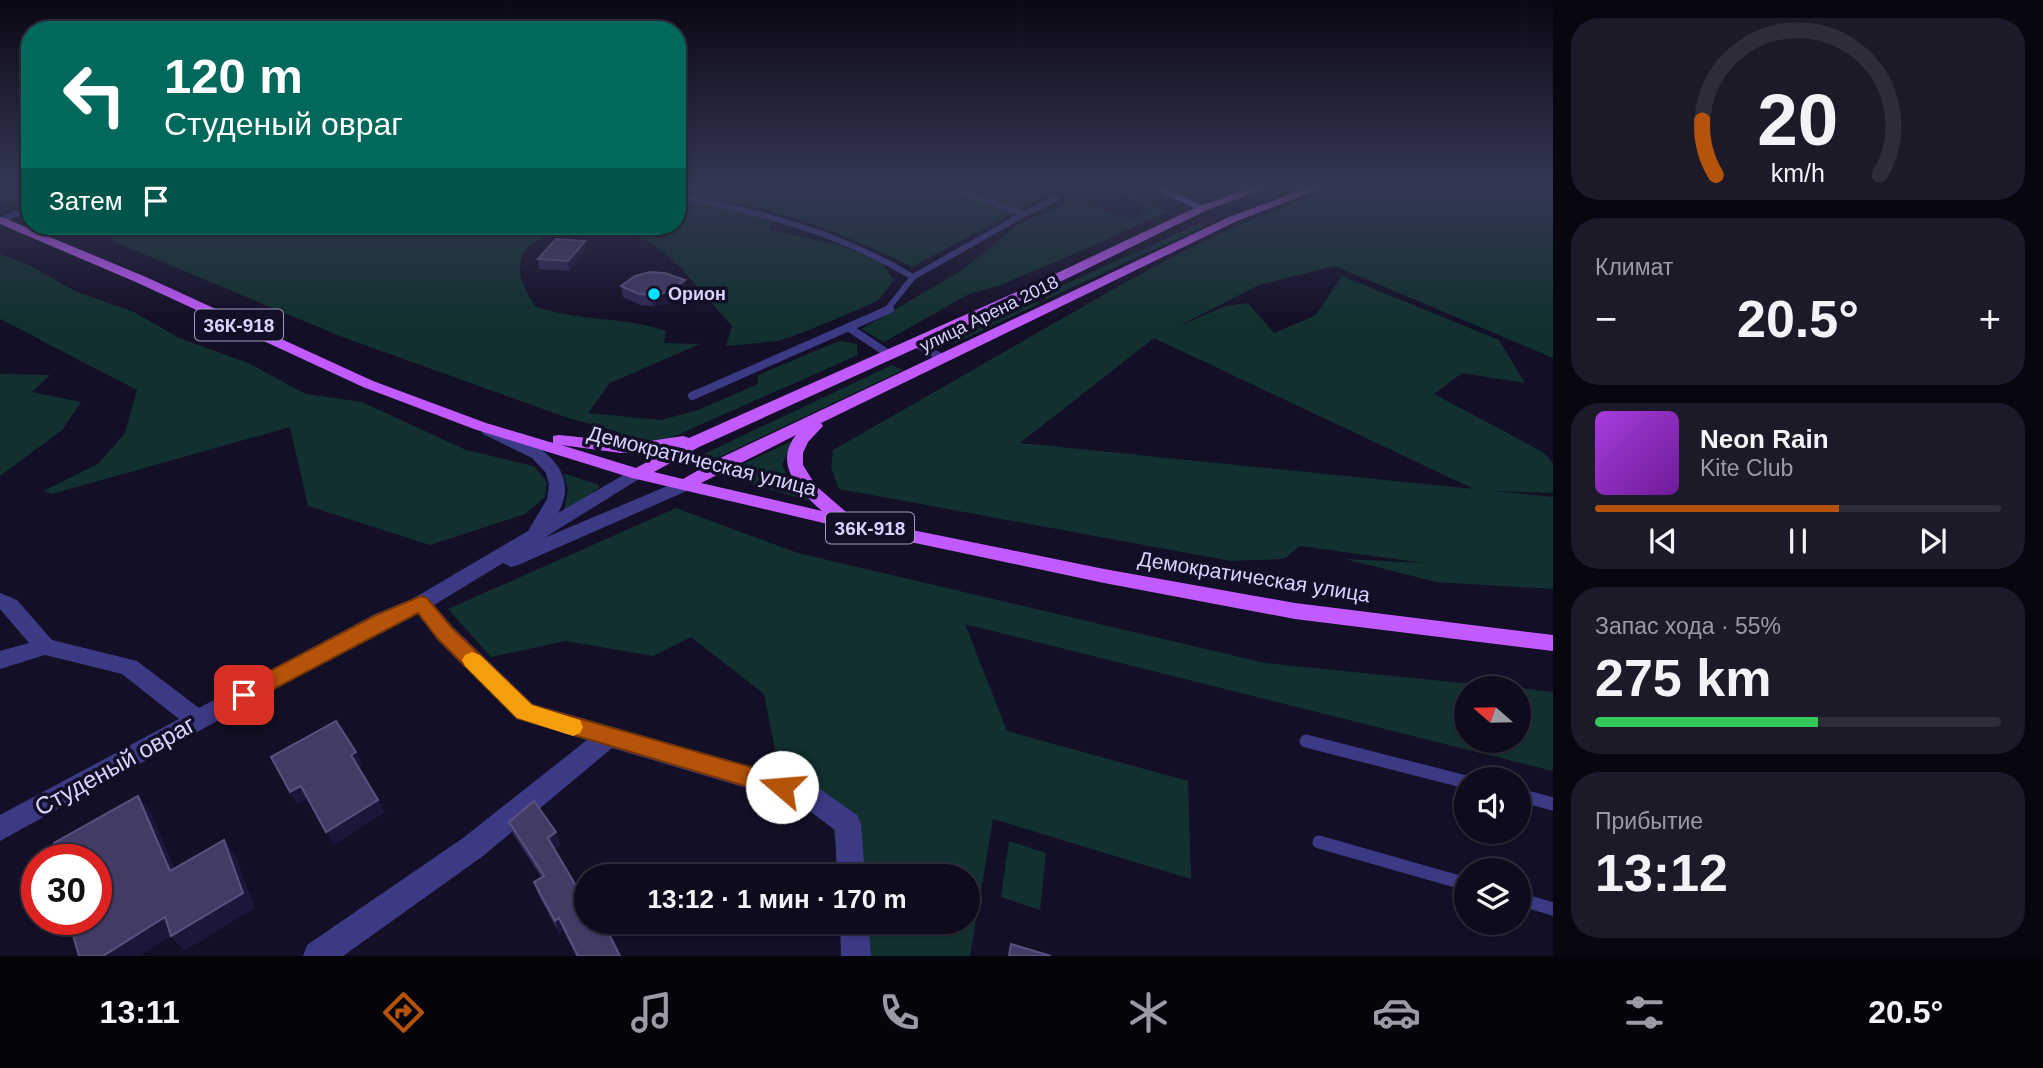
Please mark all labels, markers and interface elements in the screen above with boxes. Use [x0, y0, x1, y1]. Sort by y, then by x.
icon: left [49, 49, 140, 140]
text: 120 m [164, 49, 303, 103]
text: 20 [1758, 79, 1838, 160]
text: Студеный овраг [164, 106, 403, 142]
text: km/h [1771, 159, 1825, 187]
icon: arrive [137, 182, 175, 220]
text: Затем [49, 186, 123, 216]
text: Климат [1595, 254, 1673, 280]
street label: улица Арена 2018 [917, 272, 1061, 356]
place label: Орион [668, 284, 726, 304]
marker: Орион [646, 286, 662, 302]
text: 20.5° [1737, 290, 1859, 348]
text: − [1595, 298, 1617, 340]
text: + [1979, 298, 2001, 340]
road number: 36К-918 [195, 310, 283, 340]
street label: Демократическая улица [585, 421, 819, 500]
text: Neon Rain [1700, 424, 1829, 454]
text: Kite Club [1700, 455, 1793, 481]
road number: 36К-918 [826, 512, 914, 544]
icon: previous [1644, 522, 1682, 560]
icon: pause [1779, 522, 1817, 560]
icon: next [1914, 522, 1952, 560]
street label: Демократическая улица [1136, 547, 1372, 606]
text: Запас хода · 55% [1595, 613, 1781, 639]
text: 275 km [1595, 649, 1771, 707]
pin [214, 665, 274, 725]
icon: arrive [225, 676, 263, 714]
north arrow [1454, 676, 1531, 752]
map controls [1454, 676, 1531, 935]
street label: Студеный овраг [30, 710, 200, 821]
position arrow [745, 750, 819, 824]
button: sound [1454, 767, 1531, 844]
text: Прибытие [1595, 808, 1703, 834]
speed limit sign: 30 [21, 844, 112, 935]
text: 13:12 [1595, 844, 1728, 902]
button: layers [1454, 858, 1531, 935]
text: 13:12 · 1 мин · 170 m [647, 884, 907, 914]
icon: directions [379, 988, 428, 1037]
icon: music [627, 988, 676, 1037]
icon: phone [875, 988, 924, 1037]
icon: climate [1124, 988, 1173, 1037]
icon: car [1372, 988, 1421, 1037]
icon: filters [1620, 988, 1669, 1037]
text: 13:11 [100, 994, 180, 1030]
text: 20.5° [1868, 994, 1943, 1030]

